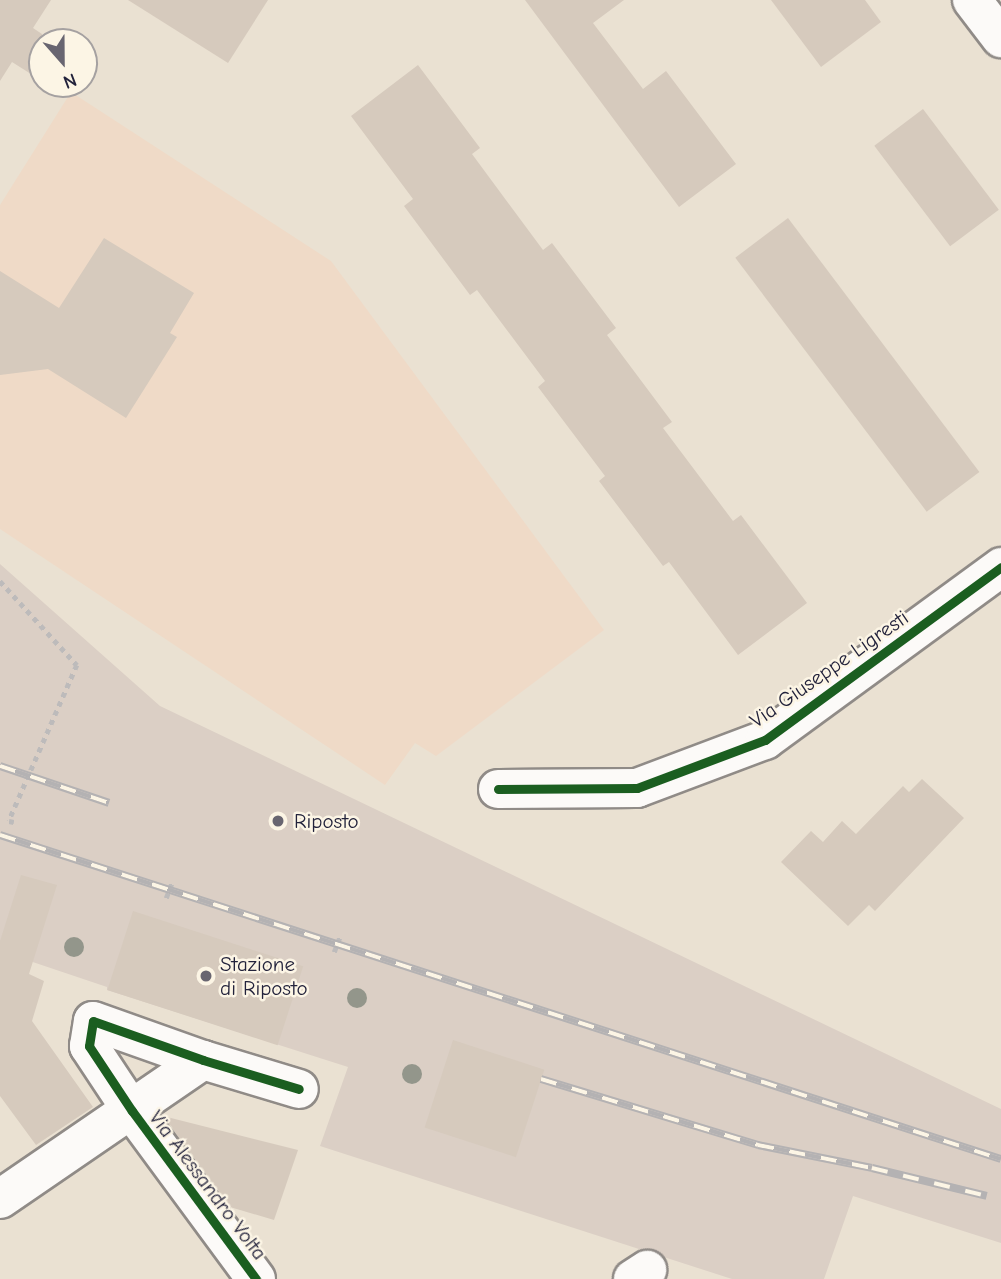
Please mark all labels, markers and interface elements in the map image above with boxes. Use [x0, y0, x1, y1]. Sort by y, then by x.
north arrow [28, 28, 98, 98]
text: N [60, 68, 80, 93]
street label: Via Giuseppe Ligresti [745, 605, 913, 733]
place label: Riposto [294, 808, 359, 834]
marker: Riposto [268, 811, 288, 831]
place label: Stazione di Riposto [220, 951, 308, 1001]
marker: Stazione di Riposto [198, 968, 214, 984]
street label: Via Alessandro Volta [144, 1105, 272, 1265]

